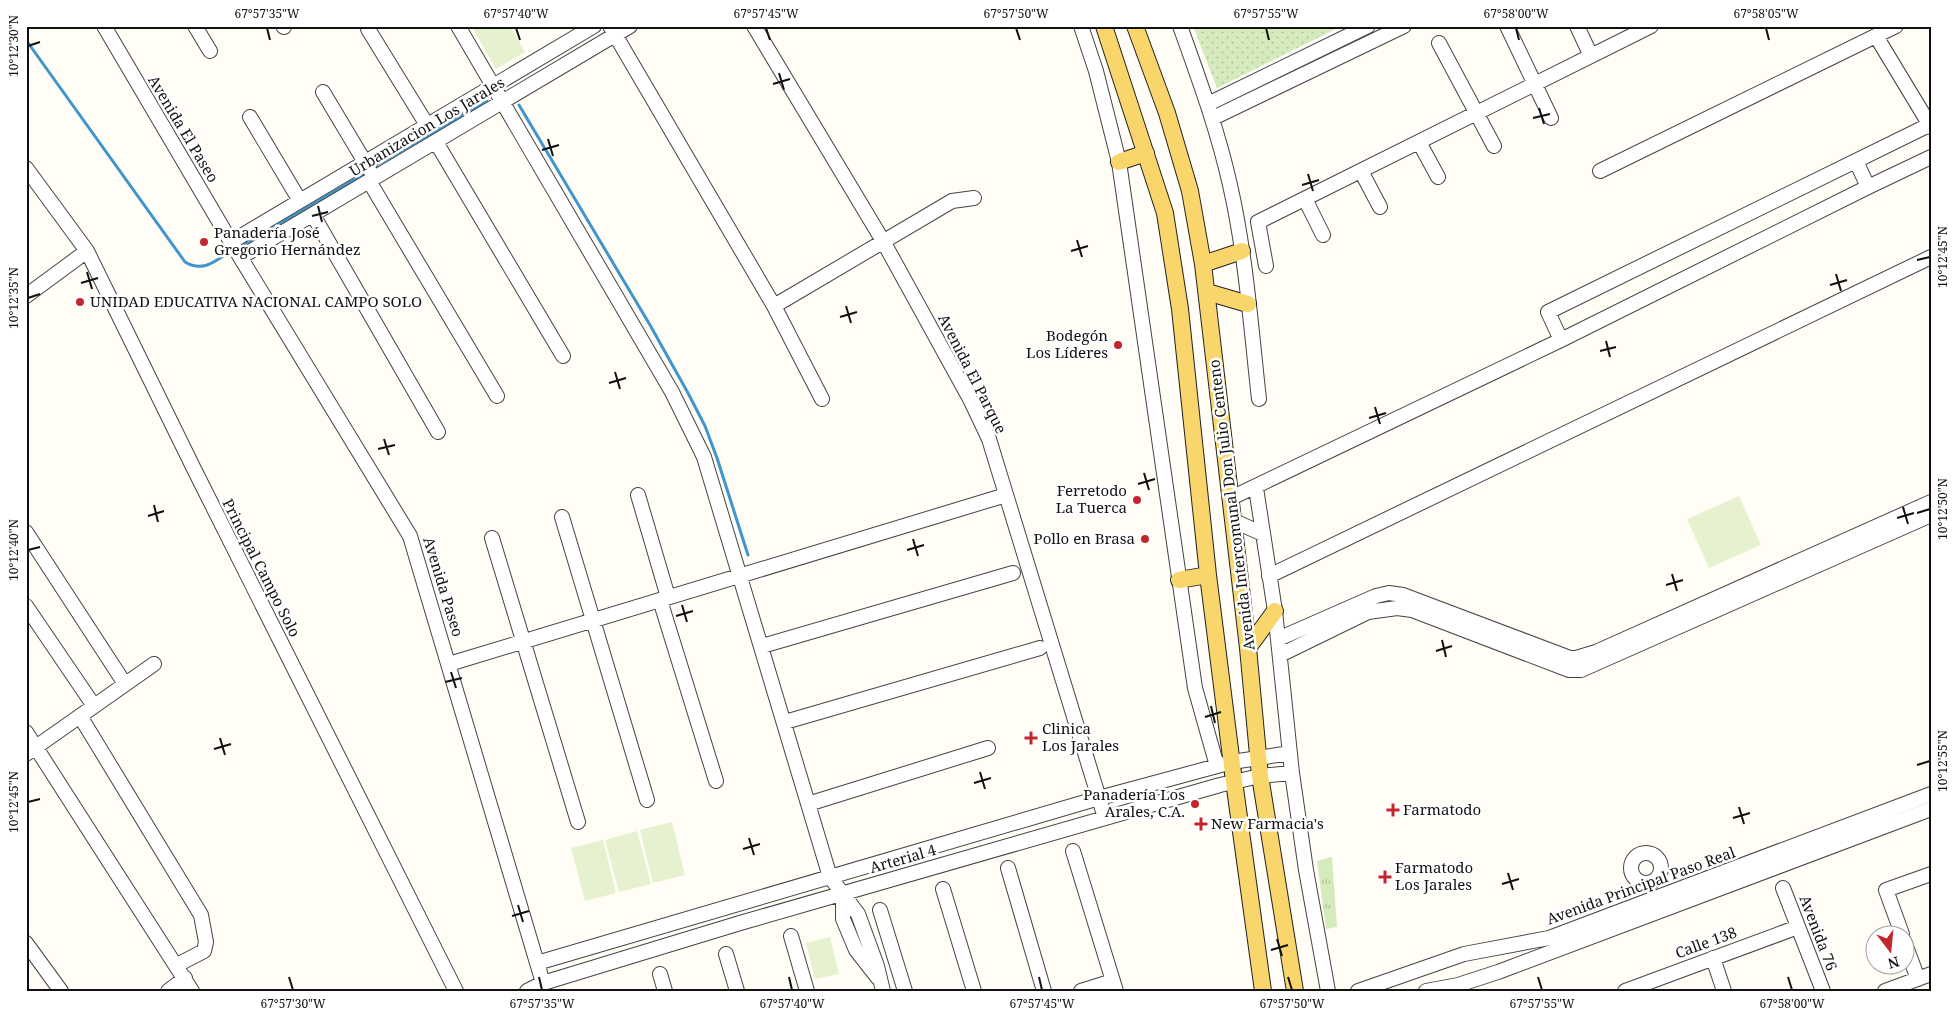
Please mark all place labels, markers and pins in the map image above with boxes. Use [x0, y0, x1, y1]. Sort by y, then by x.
place label: Panadería José Gregorio Hernández [214, 222, 361, 259]
marker: Panadería José Gregorio Hernández [198, 236, 210, 248]
place label: UNIDAD EDUCATIVA NACIONAL CAMPO SOLO [90, 291, 422, 311]
marker: UNIDAD EDUCATIVA NACIONAL CAMPO SOLO [74, 296, 86, 308]
place label: Bodegón Los Líderes [1026, 325, 1108, 362]
marker: Bodegón Los Líderes [1112, 339, 1124, 351]
place label: Ferretodo La Tuerca [1056, 480, 1127, 517]
marker: Ferretodo La Tuerca [1131, 494, 1143, 506]
place label: Pollo en Brasa [1034, 528, 1135, 548]
marker: Pollo en Brasa [1139, 533, 1151, 545]
place label: Clinica Los Jarales [1042, 718, 1119, 755]
marker: Clinica Los Jarales [1024, 731, 1038, 745]
place label: Panadería Los Arales, C.A. [1083, 784, 1185, 821]
marker: Panadería Los Arales, C.A. [1189, 798, 1201, 810]
place label: Farmatodo [1403, 799, 1481, 819]
marker: Farmatodo [1387, 804, 1399, 816]
place label: New Farmacia's [1211, 813, 1324, 833]
marker: New Farmacia's [1195, 818, 1207, 830]
place label: Farmatodo Los Jarales [1395, 857, 1473, 894]
marker: Farmatodo Los Jarales [1379, 871, 1391, 883]

